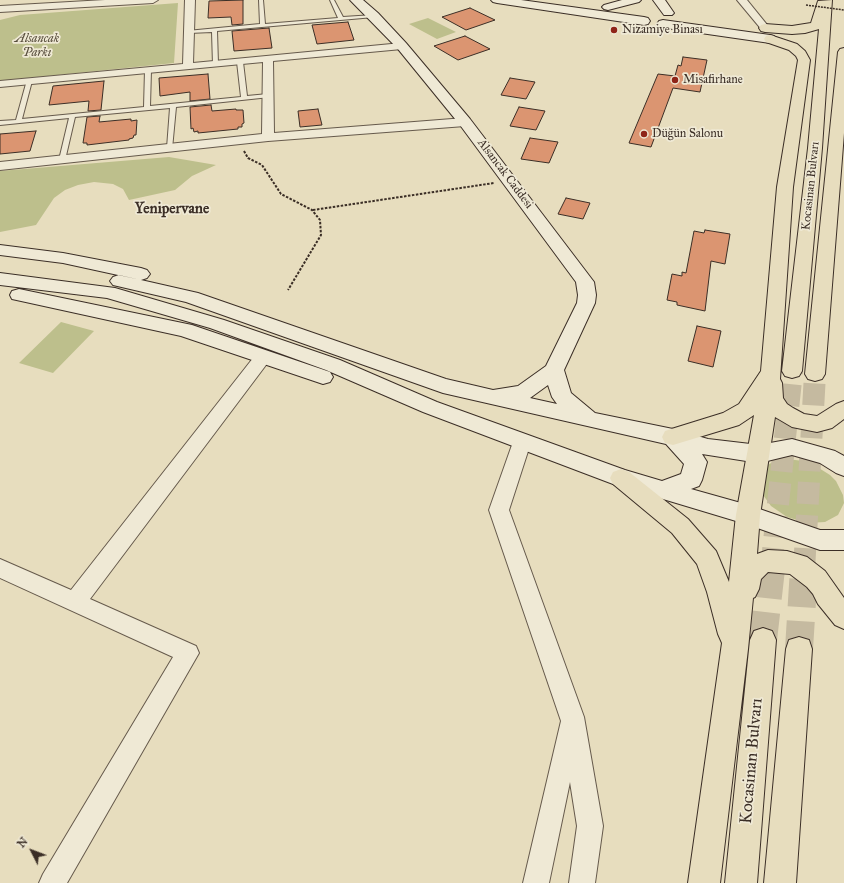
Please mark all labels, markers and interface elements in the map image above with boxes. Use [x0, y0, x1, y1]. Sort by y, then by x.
place label: Nizamiye Binası [622, 23, 703, 37]
marker: Nizamiye Binası [609, 25, 619, 35]
park label: Alsancak Parkı [15, 32, 59, 60]
place label: Misafirhane [683, 73, 743, 87]
marker: Misafirhane [670, 75, 680, 85]
place label: Düğün Salonu [652, 127, 723, 141]
marker: Düğün Salonu [639, 129, 649, 139]
street label: Alsancak Caddesi [474, 136, 536, 212]
street label: Kocasinan Bulvarı [799, 141, 823, 231]
district label: Yenipervane [135, 200, 209, 218]
street label: Kocasinan Bulvarı [736, 697, 768, 825]
north arrow [12, 831, 52, 871]
text: N [15, 835, 31, 850]

